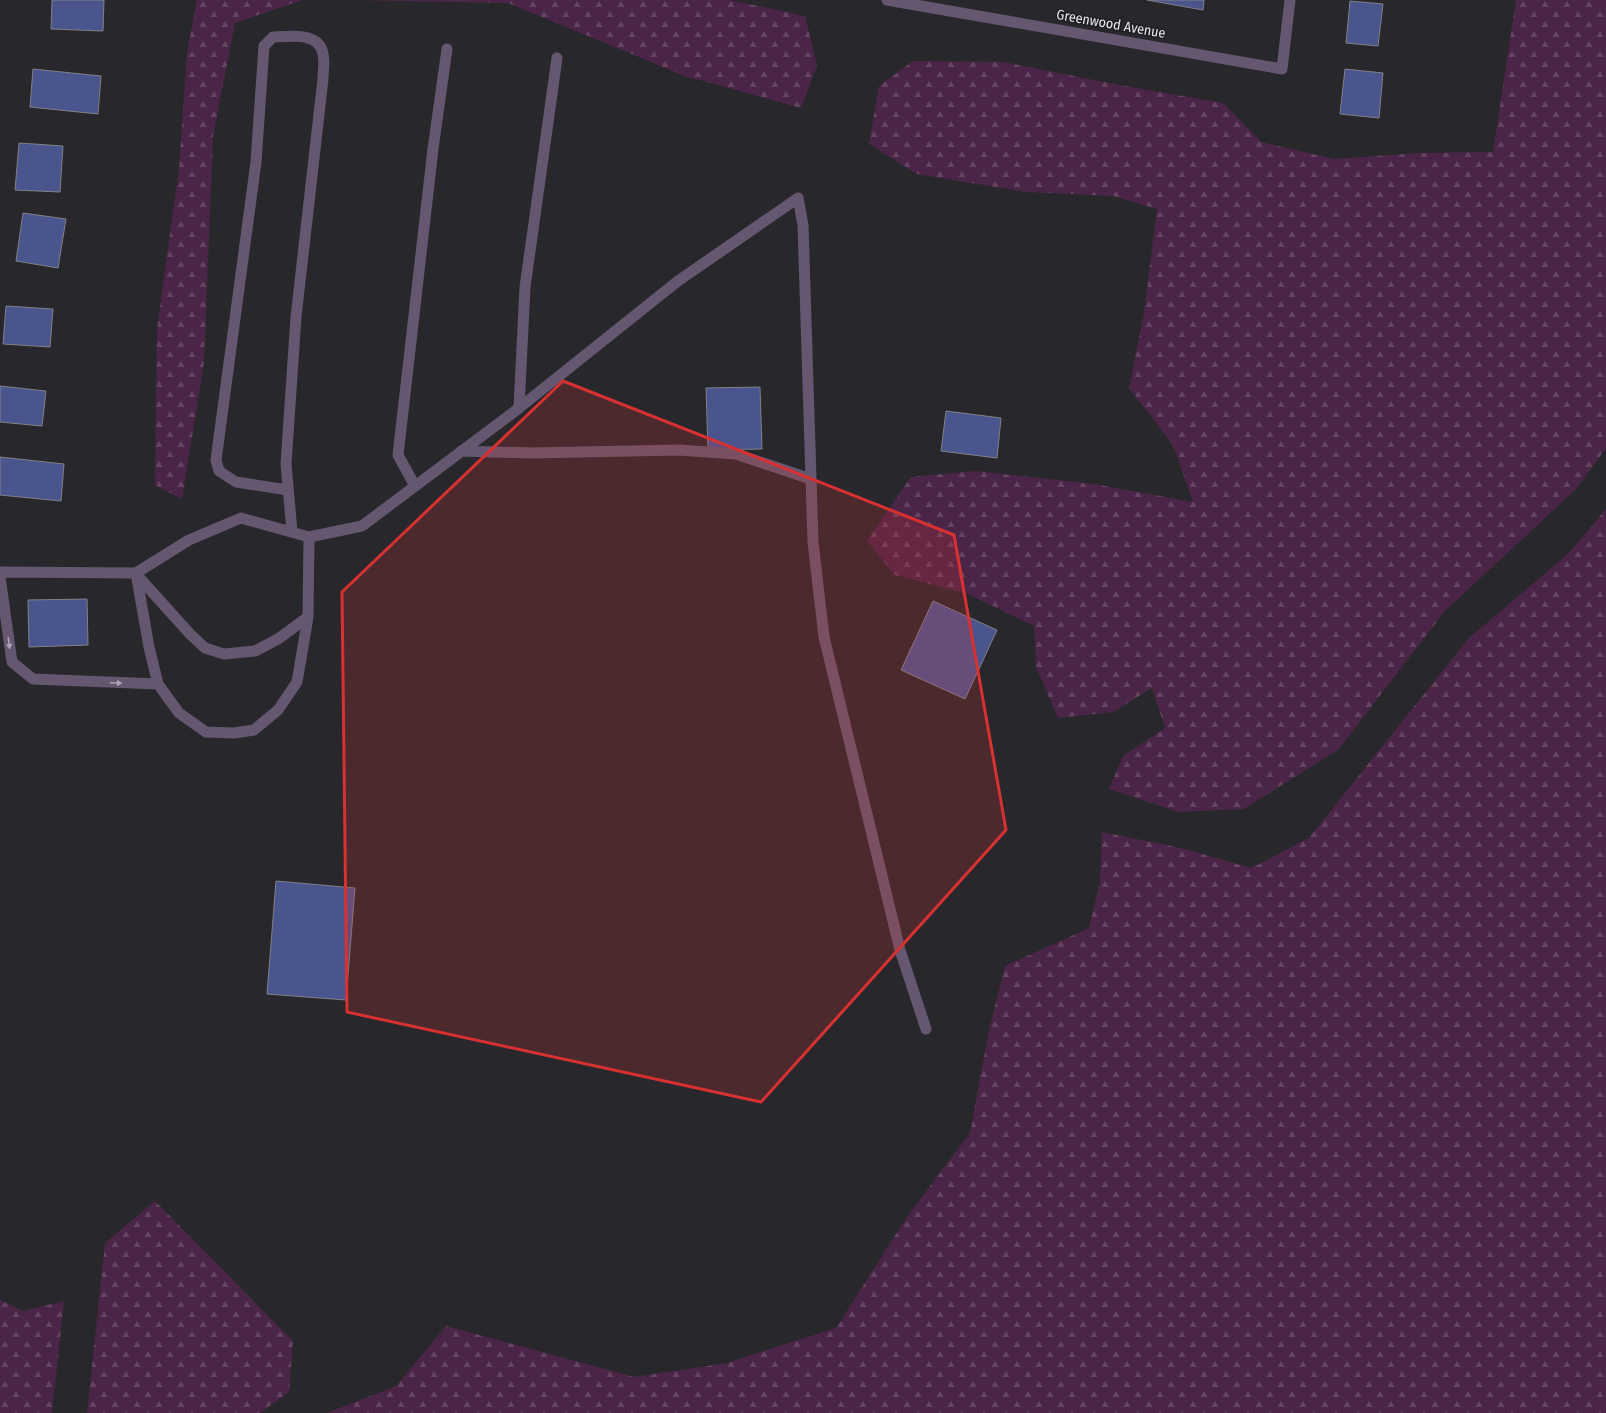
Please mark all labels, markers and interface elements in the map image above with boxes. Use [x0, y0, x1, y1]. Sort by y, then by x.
street label: Greenwood Avenue [1055, 6, 1167, 42]
one-way arrow [6, 637, 12, 649]
one-way arrow [110, 679, 122, 686]

